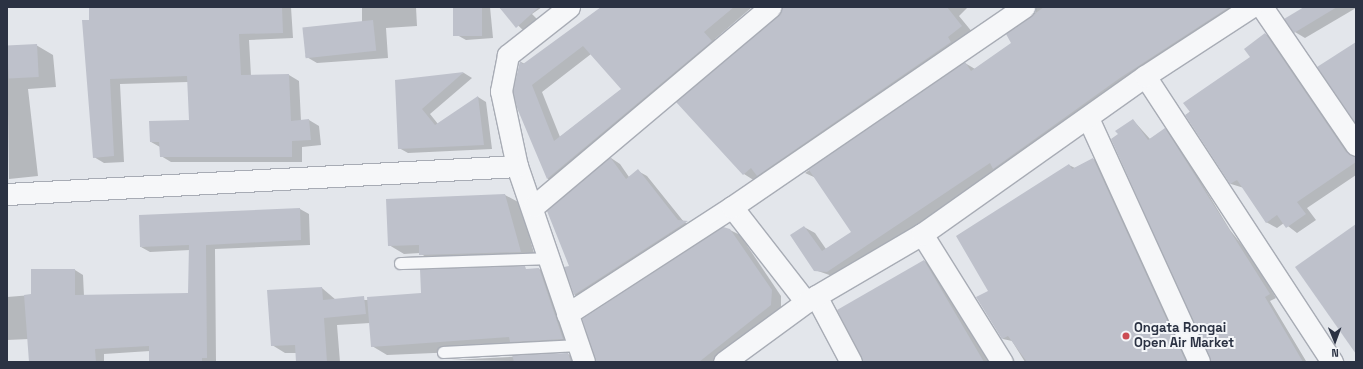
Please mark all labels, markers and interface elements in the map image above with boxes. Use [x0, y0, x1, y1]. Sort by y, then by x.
place label: Ongata Rongai Open Air Market [1134, 321, 1234, 352]
north arrow [1315, 321, 1355, 361]
marker: Ongata Rongai Open Air Market [1121, 331, 1131, 341]
text: N [1331, 346, 1339, 360]

